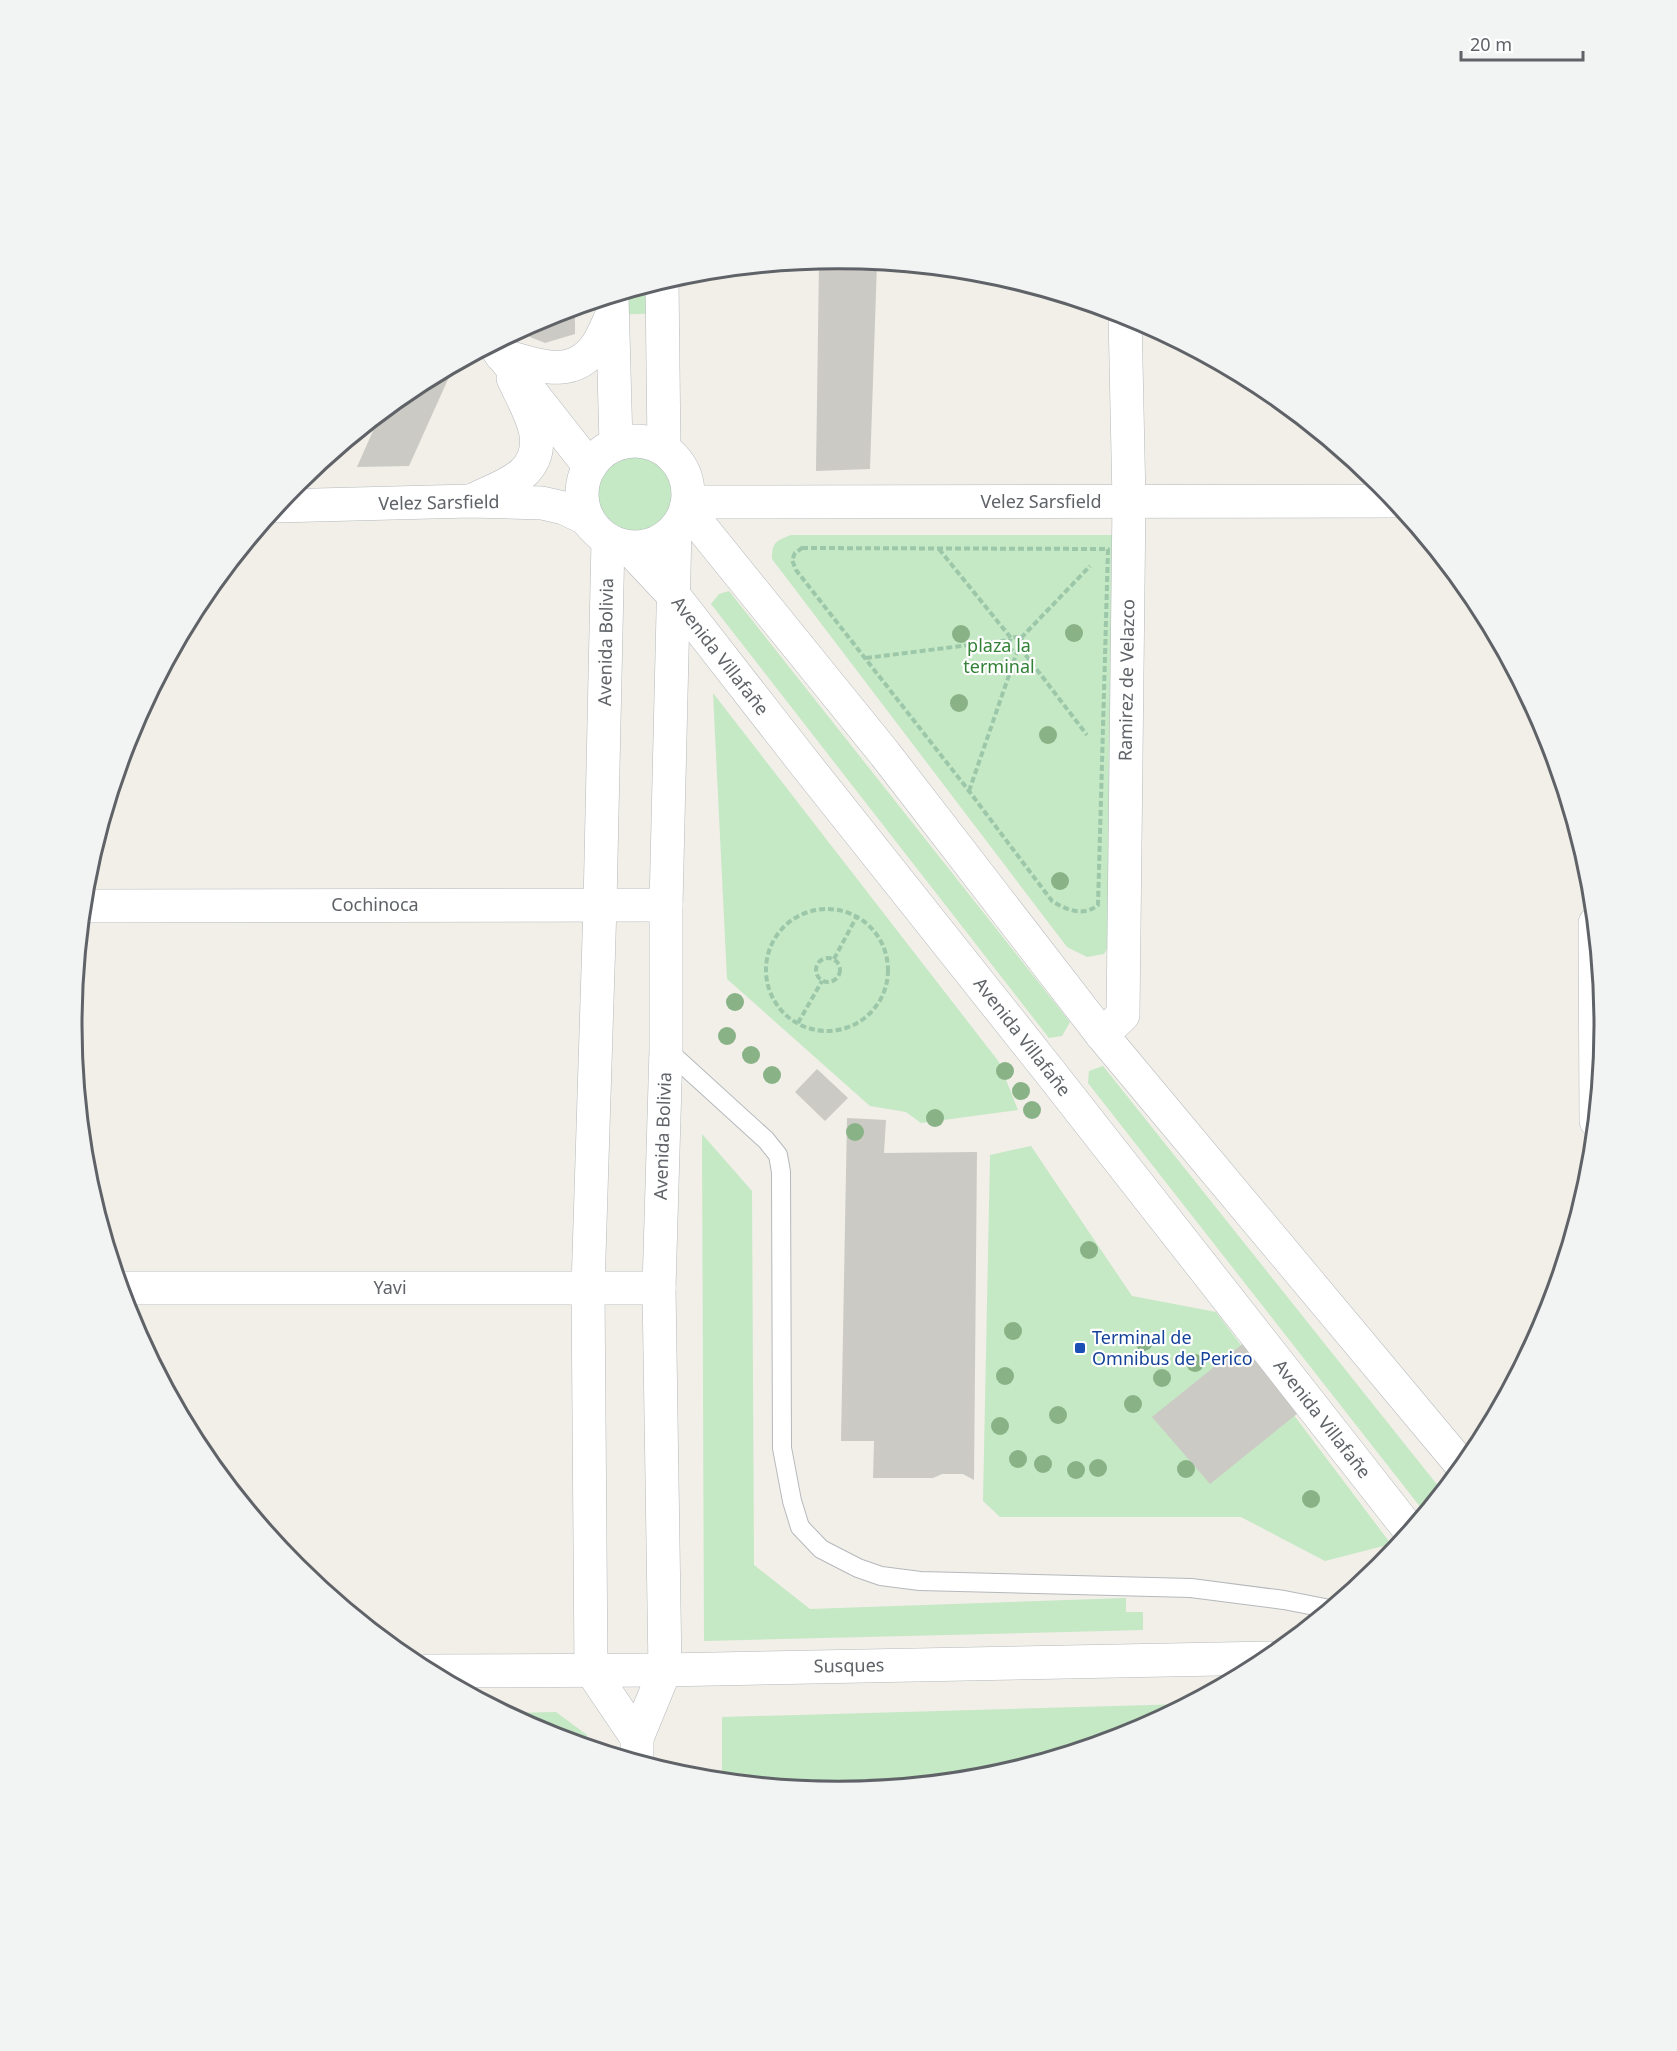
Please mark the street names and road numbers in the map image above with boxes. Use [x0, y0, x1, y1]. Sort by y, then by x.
street label: Velez Sarsfield [378, 489, 500, 515]
street label: Velez Sarsfield [980, 489, 1102, 513]
street label: Avenida Bolivia [592, 578, 618, 706]
street label: Avenida Villafañe [667, 591, 775, 720]
street label: Ramirez de Velazco [1113, 599, 1139, 761]
street label: Cochinoca [331, 892, 419, 916]
street label: Avenida Villafañe [969, 972, 1077, 1101]
street label: Avenida Bolivia [648, 1071, 676, 1200]
street label: Yavi [373, 1275, 407, 1299]
street label: Avenida Villafañe [1269, 1354, 1377, 1483]
street label: Susques [813, 1652, 884, 1678]

